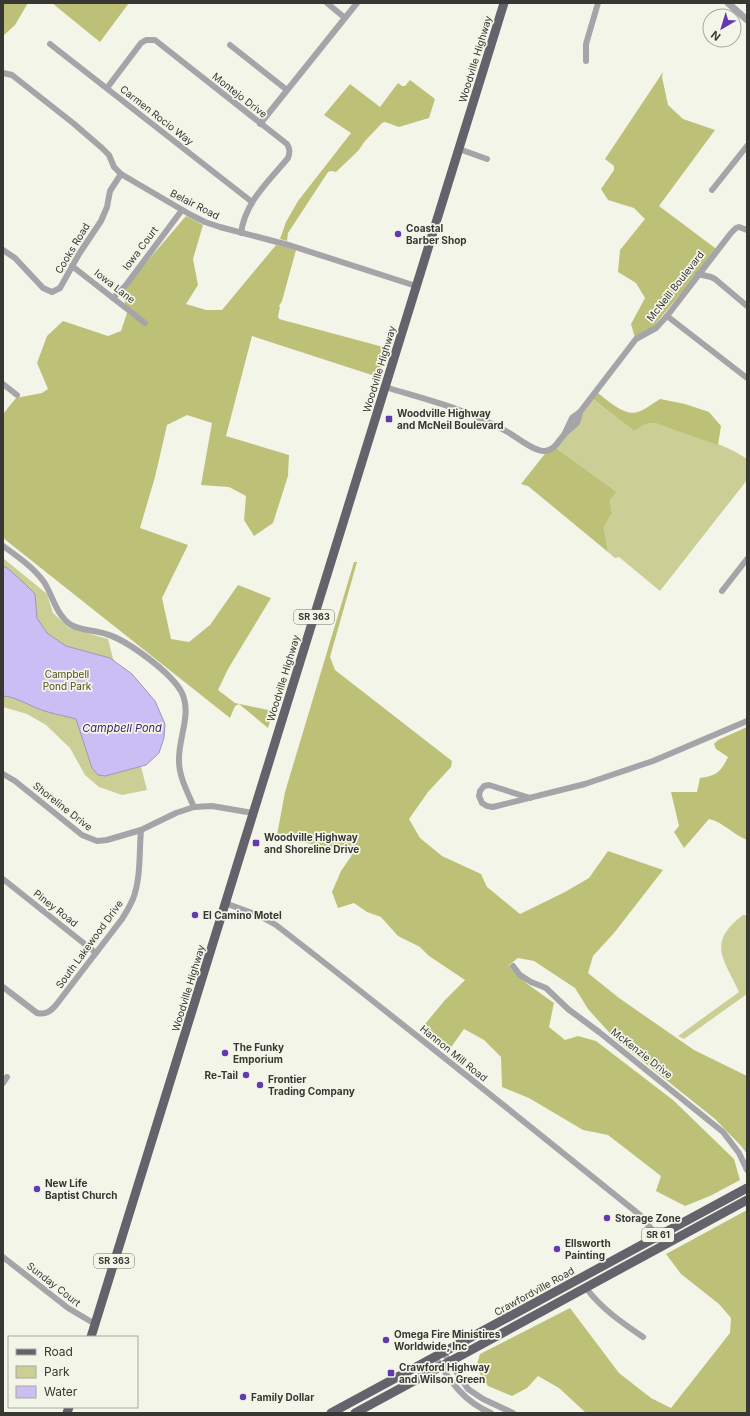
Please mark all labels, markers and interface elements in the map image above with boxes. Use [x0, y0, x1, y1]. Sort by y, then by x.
north arrow [702, 8, 742, 48]
street label: Woodville Highway [456, 14, 494, 104]
text: N [708, 28, 723, 44]
street label: Montejo Drive [210, 70, 270, 120]
street label: Carmen Rocio Way [118, 83, 196, 148]
street label: Belair Road [168, 187, 222, 221]
street label: Cooks Road [52, 220, 92, 276]
place label: Coastal Barber Shop [406, 222, 467, 246]
street label: Iowa Court [120, 223, 161, 272]
marker: Coastal Barber Shop [393, 229, 403, 239]
street label: McNeill Boulevard [644, 249, 706, 323]
street label: Iowa Lane [92, 266, 138, 306]
street label: Woodville Highway [360, 324, 398, 414]
place label: Woodville Highway and McNeil Boulevard [397, 407, 504, 431]
marker: Woodville Highway and McNeil Boulevard [384, 414, 394, 424]
road number: SR 363 [294, 610, 334, 624]
street label: Woodville Highway [264, 633, 302, 723]
park label: Campbell Pond Park [43, 668, 92, 692]
water label: Campbell Pond [82, 721, 162, 735]
street label: Shoreline Drive [31, 779, 95, 833]
place label: Woodville Highway and Shoreline Drive [264, 831, 359, 855]
marker: Woodville Highway and Shoreline Drive [251, 838, 261, 848]
street label: Piney Road [31, 887, 81, 929]
street label: South Lakewood Drive [53, 897, 125, 991]
place label: El Camino Motel [203, 909, 282, 921]
marker: El Camino Motel [190, 910, 200, 920]
street label: Woodville Highway [169, 943, 207, 1033]
street label: Hannon Mill Road [418, 1022, 490, 1084]
street label: McKenzie Drive [609, 1025, 675, 1081]
place label: The Funky Emporium [233, 1041, 284, 1065]
marker: The Funky Emporium [220, 1048, 230, 1058]
place label: Re-Tail [205, 1069, 238, 1081]
marker: Re-Tail [241, 1070, 251, 1080]
place label: Frontier Trading Company [268, 1073, 355, 1098]
marker: Frontier Trading Company [255, 1080, 265, 1090]
place label: New Life Baptist Church [45, 1177, 118, 1201]
marker: New Life Baptist Church [32, 1184, 42, 1194]
place label: Storage Zone [615, 1212, 681, 1225]
marker: Storage Zone [602, 1213, 612, 1223]
road number: SR 61 [642, 1228, 674, 1242]
place label: Ellsworth Painting [565, 1237, 611, 1262]
marker: Ellsworth Painting [552, 1244, 562, 1254]
road number: SR 363 [94, 1254, 134, 1268]
street label: Sunday Court [25, 1259, 84, 1309]
street label: Crawfordville Road [492, 1264, 576, 1318]
place label: Omega Fire Ministires Worldwide, Inc [394, 1328, 501, 1352]
marker: Omega Fire Ministires Worldwide, Inc [381, 1335, 391, 1345]
legend [8, 1336, 138, 1408]
text: Road [44, 1344, 73, 1359]
place label: Crawford Highway and Wilson Green [399, 1361, 490, 1385]
text: Park [44, 1364, 70, 1379]
marker: Crawford Highway and Wilson Green [386, 1368, 396, 1378]
text: Water [44, 1384, 78, 1399]
place label: Family Dollar [251, 1391, 314, 1404]
marker: Family Dollar [238, 1392, 248, 1402]

